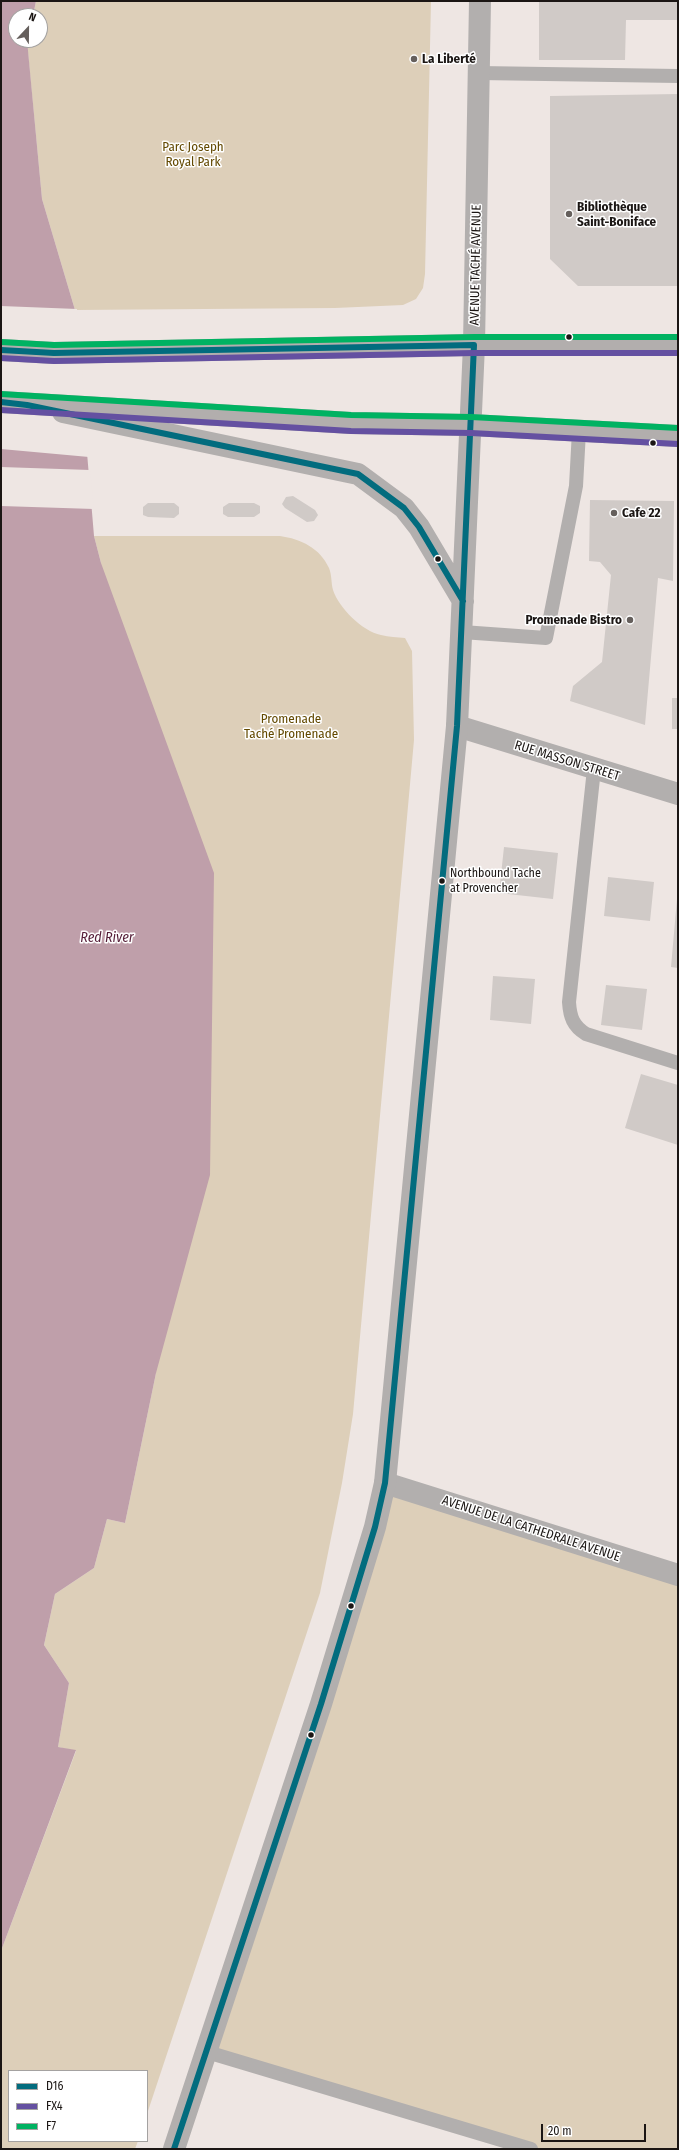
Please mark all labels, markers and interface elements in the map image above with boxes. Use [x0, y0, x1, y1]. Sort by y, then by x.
north arrow [8, 8, 48, 48]
text: N [27, 10, 38, 25]
place label: La Liberté [422, 51, 476, 67]
marker: La Liberté [409, 54, 419, 64]
park label: Parc Joseph Royal Park [162, 139, 224, 170]
place label: Bibliothèque Saint-Boniface [577, 199, 656, 230]
street label: AVENUE TACHÉ AVENUE [467, 204, 485, 326]
marker: Bibliothèque Saint-Boniface [564, 209, 574, 219]
unlabelled marker [564, 332, 574, 342]
unlabelled marker [648, 438, 658, 448]
place label: Cafe 22 [622, 505, 661, 521]
marker: Cafe 22 [609, 508, 619, 518]
unlabelled marker [433, 554, 443, 564]
place label: Promenade Bistro [525, 612, 622, 628]
marker: Promenade Bistro [625, 615, 635, 625]
park label: Promenade Taché Promenade [244, 711, 338, 742]
street label: RUE MASSON STREET [513, 738, 621, 784]
place label: Northbound Tache at Provencher [450, 867, 541, 895]
marker: Northbound Tache at Provencher [437, 876, 447, 886]
water label: Red River [80, 930, 134, 946]
street label: AVENUE DE LA CATHEDRALE AVENUE [440, 1493, 622, 1565]
unlabelled marker [346, 1601, 356, 1611]
unlabelled marker [306, 1730, 316, 1740]
legend [8, 2070, 148, 2142]
text: D16 [46, 2079, 63, 2093]
text: FX4 [46, 2099, 63, 2113]
scale bar [543, 2116, 648, 2142]
text: F7 [46, 2119, 56, 2133]
text: 20 m [548, 2124, 572, 2138]

